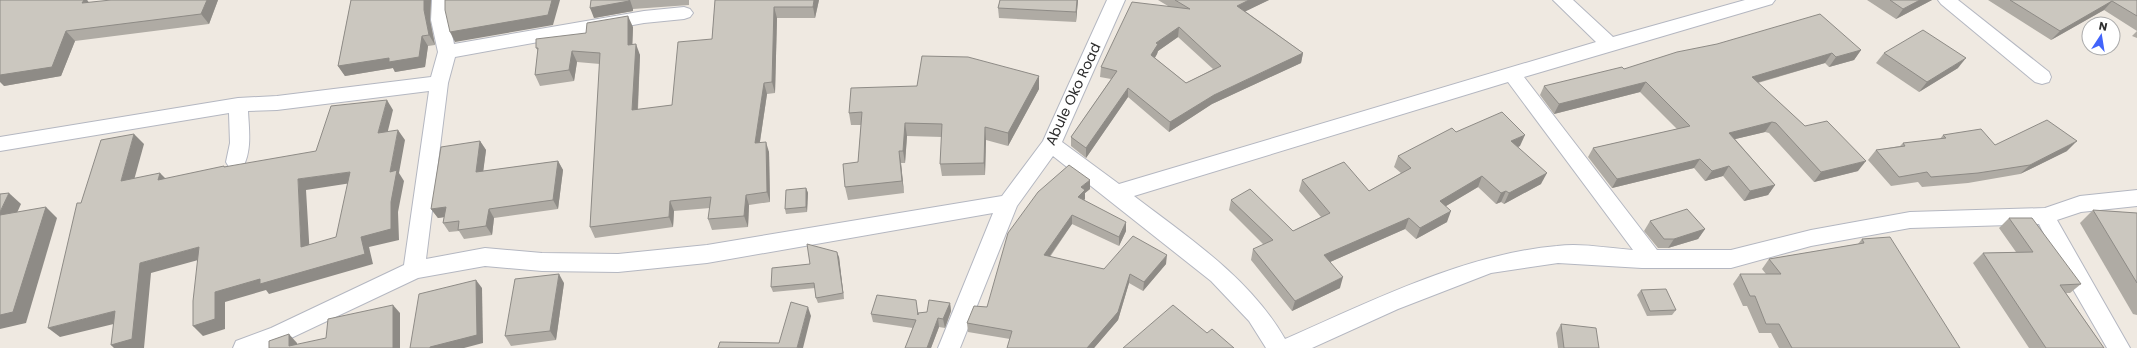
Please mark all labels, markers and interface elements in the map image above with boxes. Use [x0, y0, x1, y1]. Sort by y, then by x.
north arrow [2081, 16, 2121, 56]
text: N [2097, 18, 2109, 35]
street label: Abule Oko Road [1040, 39, 1106, 149]

